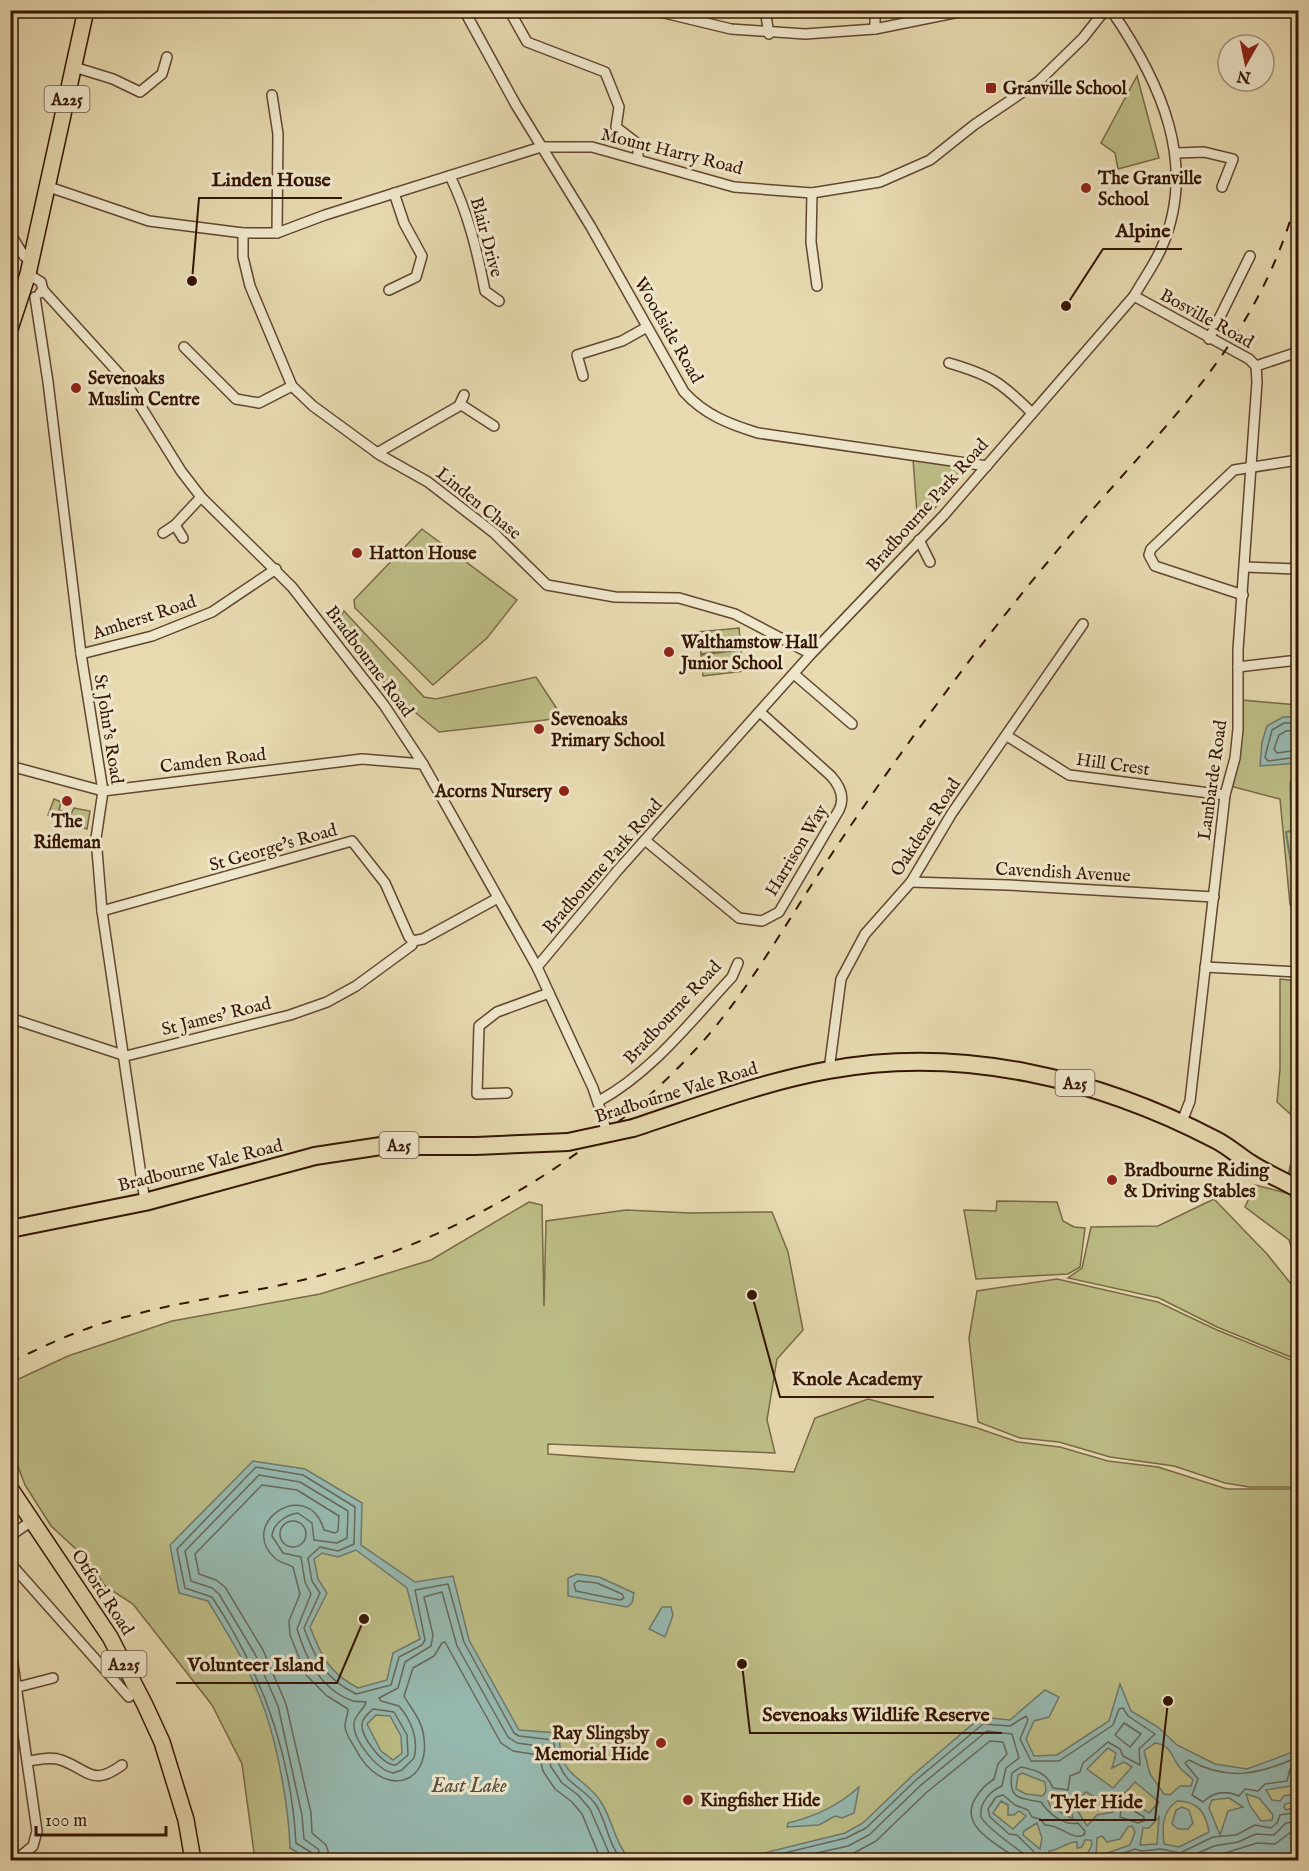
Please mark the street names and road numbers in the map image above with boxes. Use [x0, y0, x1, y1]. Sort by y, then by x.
road number: A225 [44, 86, 90, 112]
street label: Mount Harry Road [598, 124, 745, 181]
street label: Blair Drive [464, 195, 507, 280]
street label: Woodside Road [628, 274, 708, 388]
street label: Bosville Road [1155, 284, 1257, 355]
street label: Bradbourne Park Road [862, 434, 994, 578]
street label: Linden Chase [431, 463, 525, 546]
street label: Amherst Road [89, 591, 200, 646]
street label: Bradbourne Road [319, 602, 418, 722]
street label: St John's Road [87, 673, 128, 786]
street label: Lambarde Road [1194, 718, 1233, 842]
street label: Camden Road [159, 744, 268, 779]
street label: Hill Crest [1074, 749, 1151, 782]
street label: Oakdene Road [886, 774, 967, 881]
street label: Bradbourne Park Road [538, 794, 668, 939]
street label: Harrison Way [761, 800, 834, 901]
street label: St George's Road [207, 819, 340, 878]
street label: Cavendish Avenue [995, 858, 1131, 889]
street label: Bradbourne Road [619, 956, 727, 1070]
street label: St James' Road [159, 993, 274, 1042]
street label: Bradbourne Vale Road [592, 1058, 761, 1129]
road number: A25 [1056, 1070, 1094, 1096]
road number: A25 [380, 1132, 418, 1158]
street label: Bradbourne Vale Road [116, 1135, 286, 1198]
street label: Otford Road [65, 1545, 138, 1641]
road number: A225 [102, 1651, 146, 1677]

